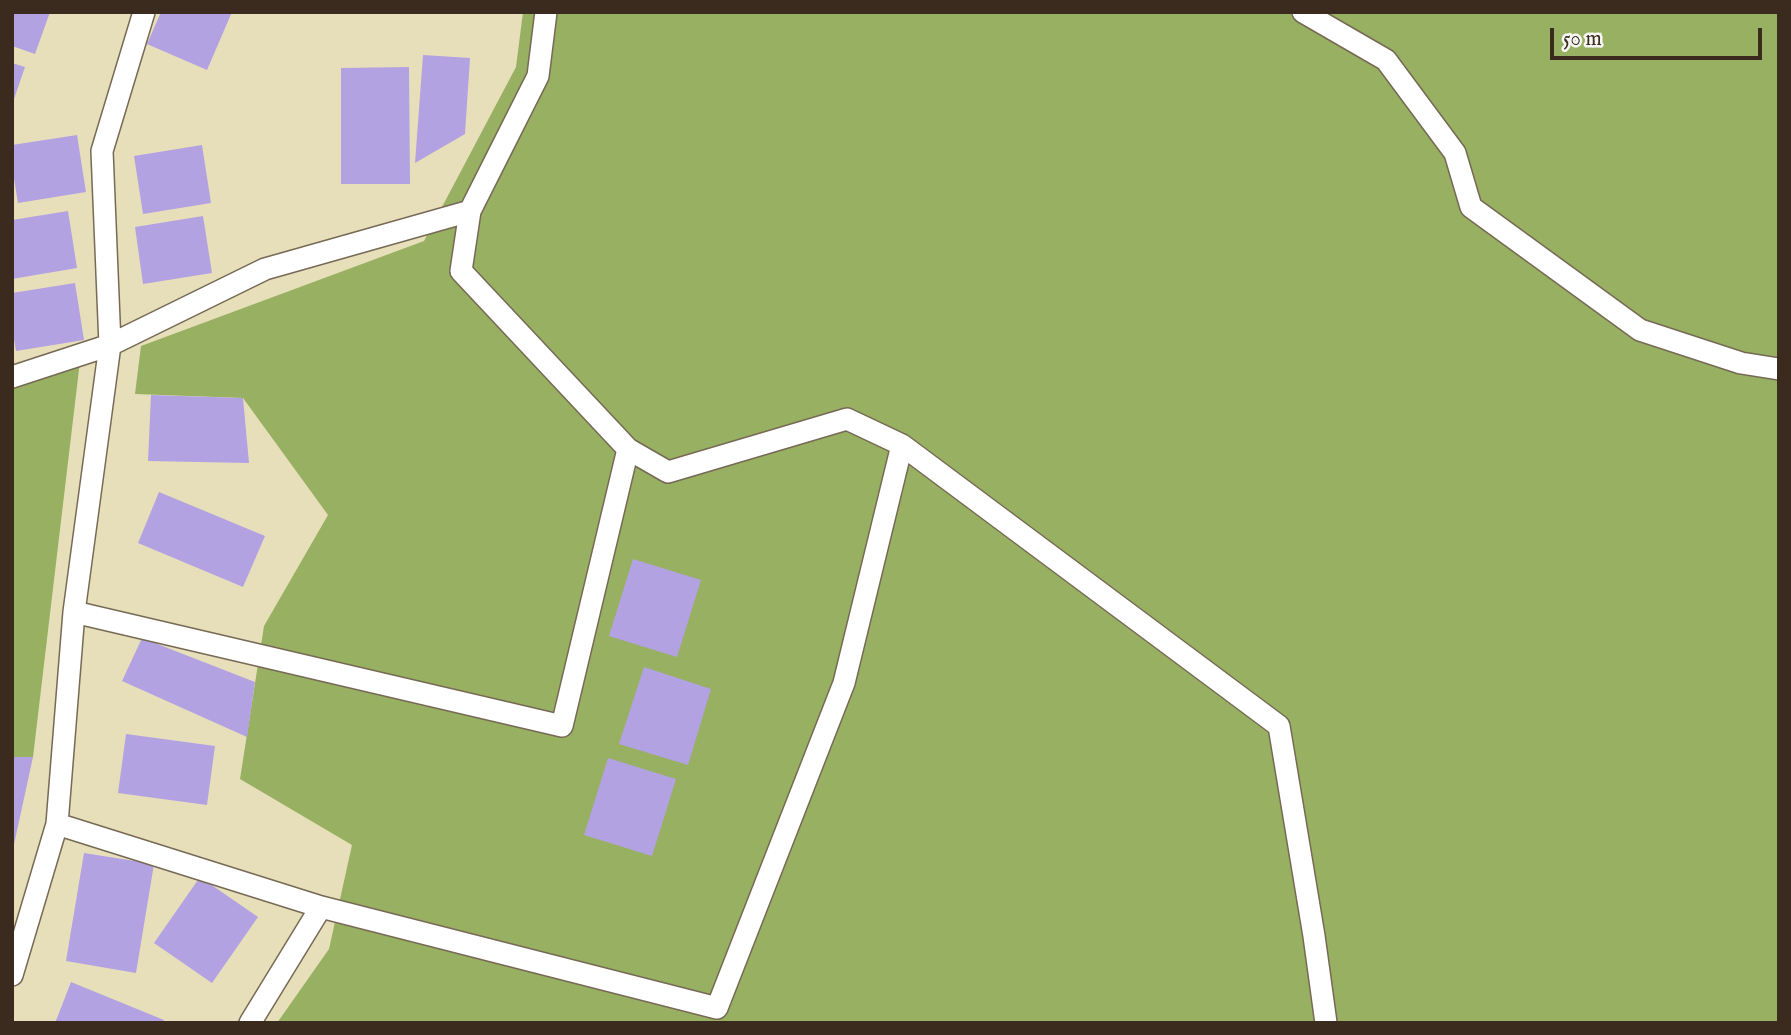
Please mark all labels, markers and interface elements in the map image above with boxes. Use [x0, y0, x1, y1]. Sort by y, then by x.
scale bar [1553, 14, 1765, 58]
text: 50 m [1563, 26, 1602, 53]

